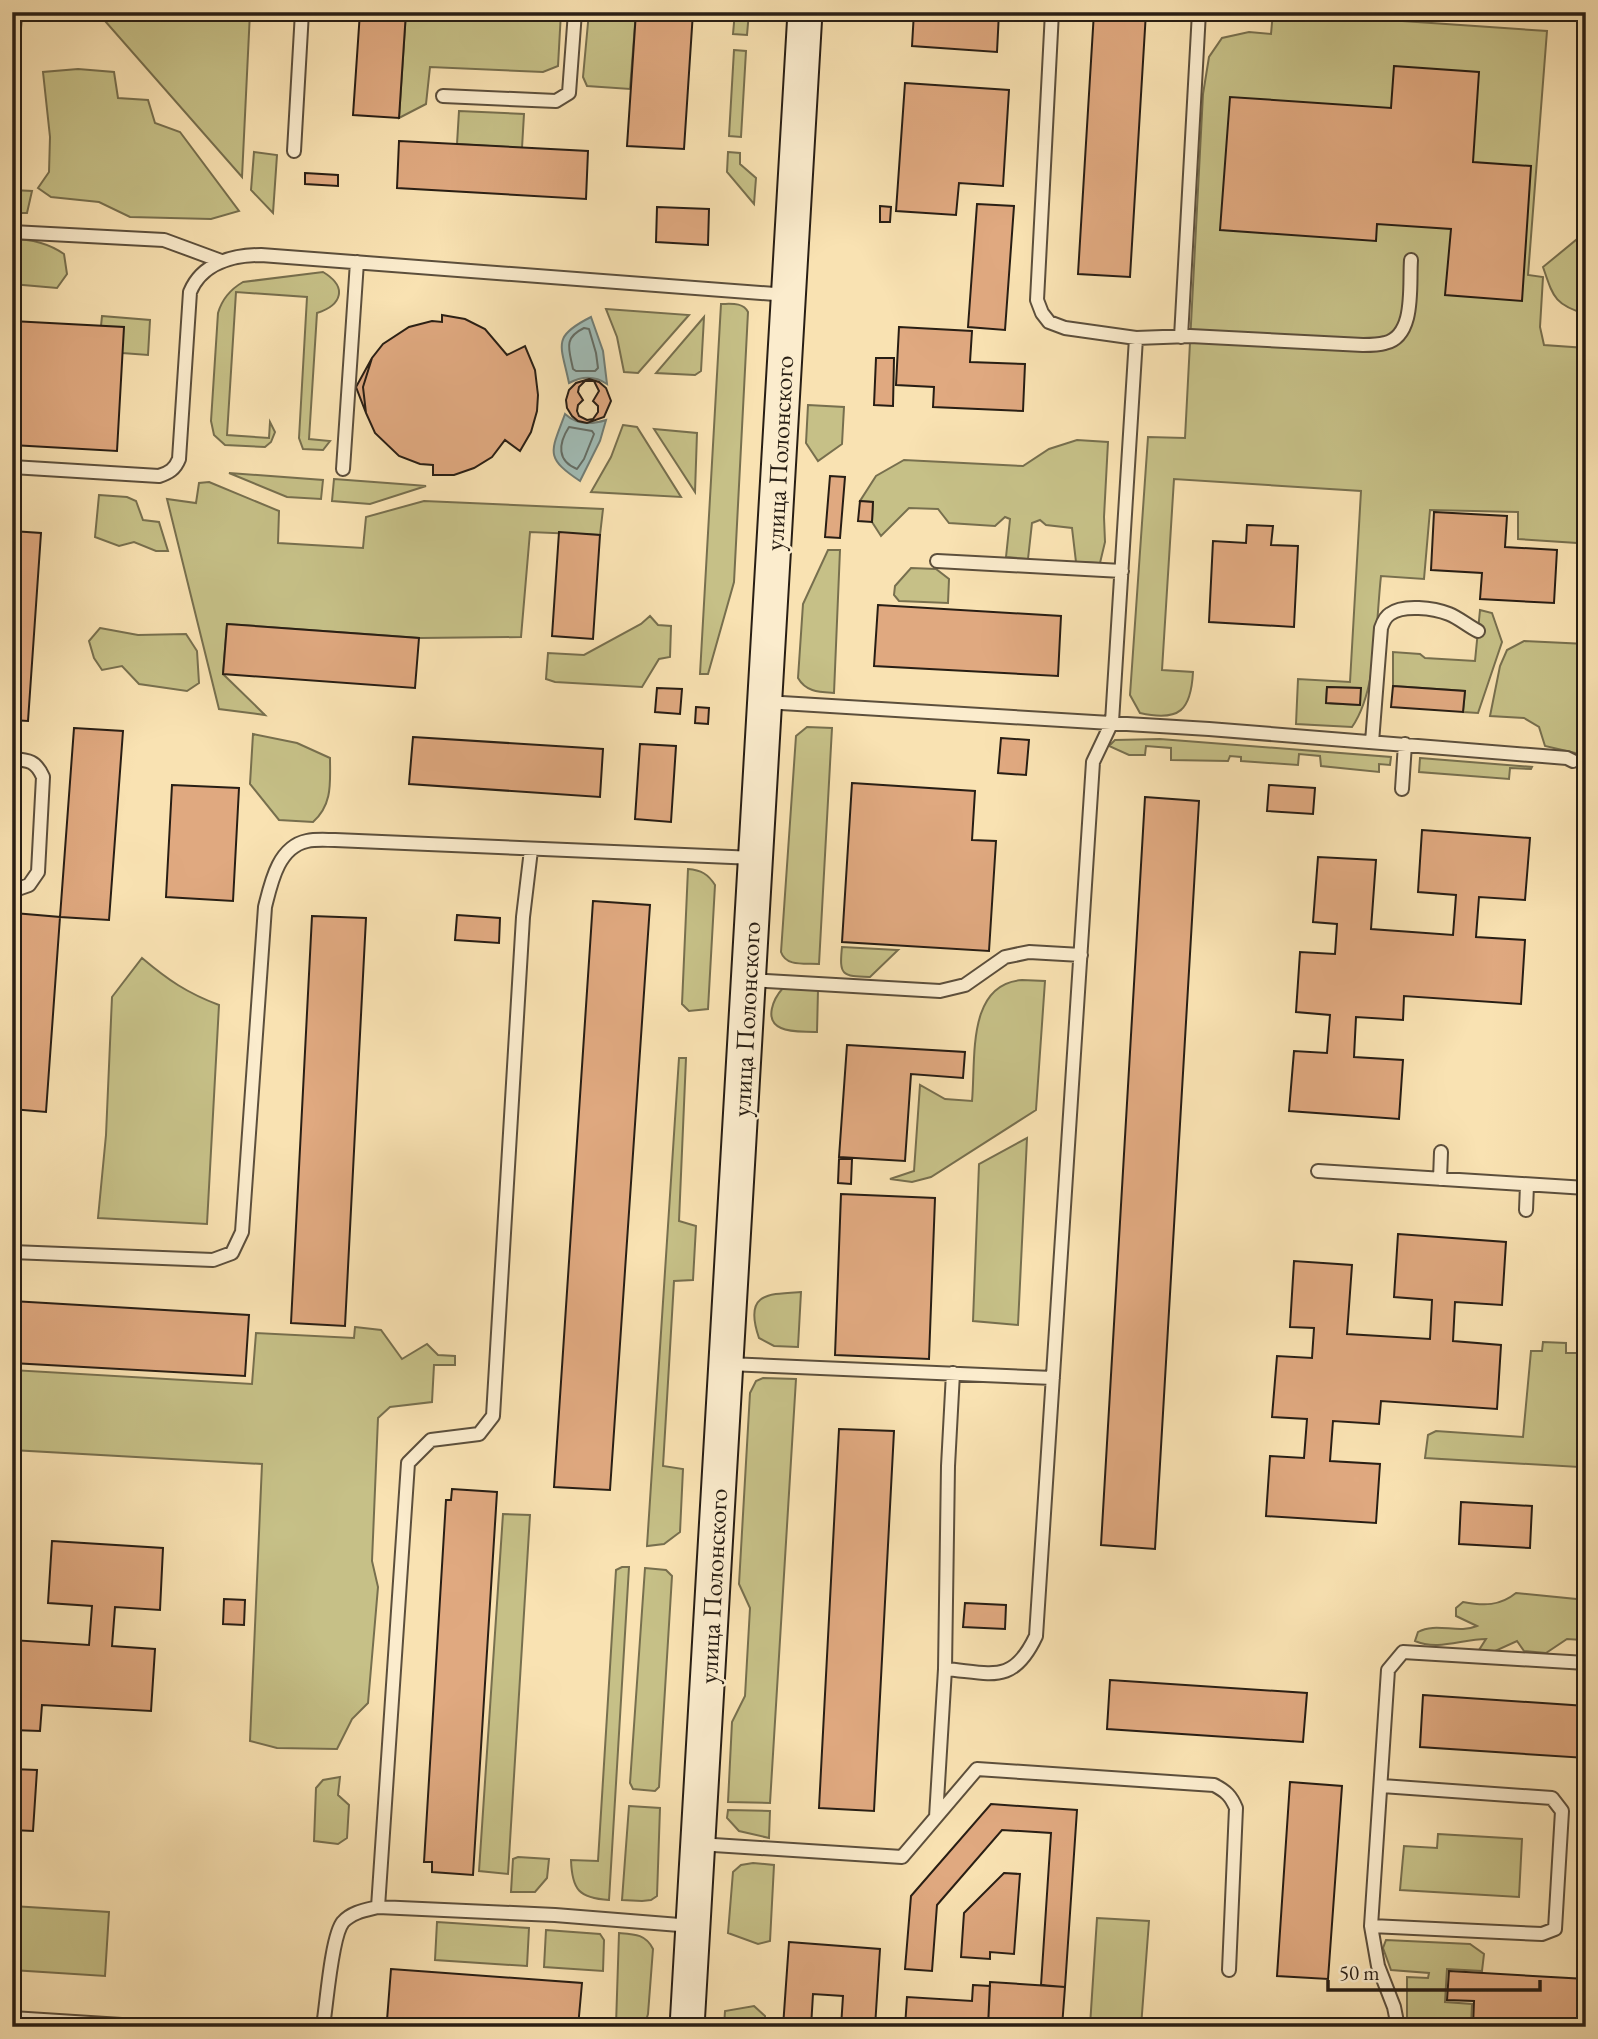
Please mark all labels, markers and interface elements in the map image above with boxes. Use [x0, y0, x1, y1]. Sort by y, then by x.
street label: улица Полонского [757, 354, 801, 552]
street label: улица Полонского [724, 920, 768, 1118]
street label: улица Полонского [691, 1487, 735, 1685]
scale bar [1328, 1948, 1540, 1992]
text: 50 m [1339, 1959, 1380, 1986]

